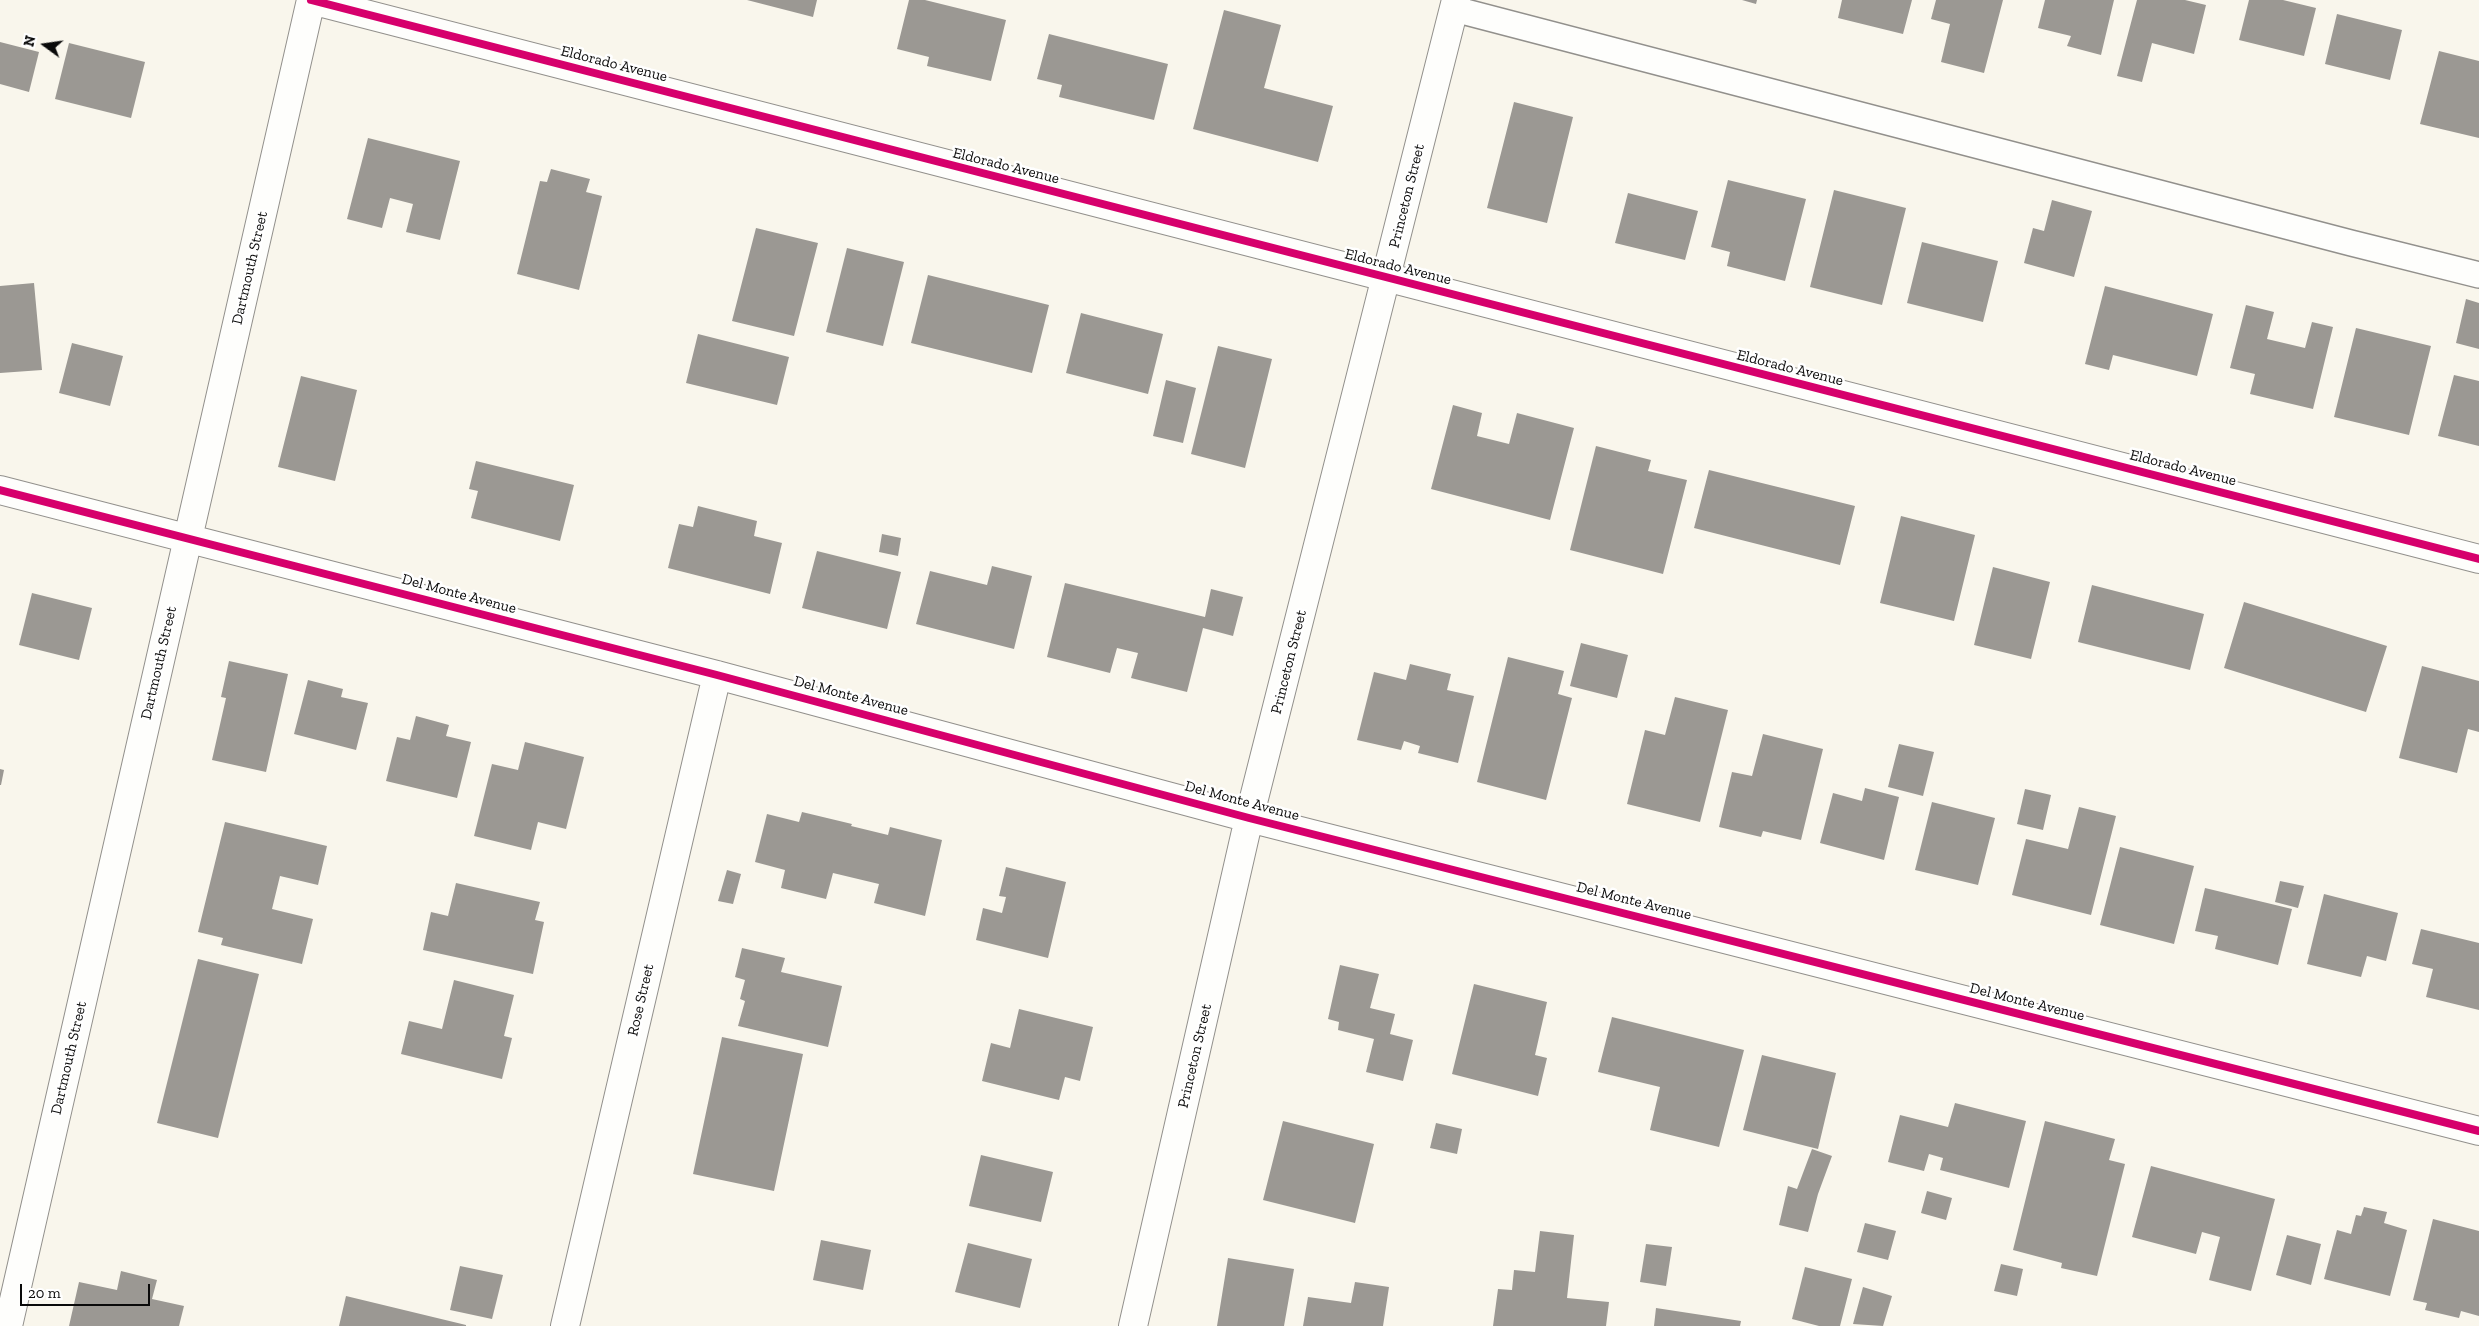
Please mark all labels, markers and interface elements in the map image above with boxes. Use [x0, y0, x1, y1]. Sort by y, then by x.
north arrow [20, 20, 70, 70]
text: N [20, 34, 39, 48]
street label: Eldorado Avenue [559, 42, 669, 86]
street label: Princeton Street [1385, 142, 1429, 250]
street label: Eldorado Avenue [951, 144, 1061, 188]
street label: Dartmouth Street [228, 210, 272, 326]
street label: Eldorado Avenue [1343, 245, 1453, 289]
street label: Eldorado Avenue [1735, 346, 1845, 390]
street label: Eldorado Avenue [2128, 446, 2238, 490]
street label: Del Monte Avenue [400, 570, 518, 618]
street label: Dartmouth Street [137, 605, 181, 721]
street label: Princeton Street [1267, 608, 1311, 716]
street label: Del Monte Avenue [792, 672, 910, 720]
street label: Del Monte Avenue [1183, 777, 1301, 825]
street label: Del Monte Avenue [1575, 878, 1693, 924]
street label: Rose Street [624, 962, 658, 1038]
street label: Del Monte Avenue [1968, 979, 2086, 1025]
street label: Dartmouth Street [47, 1000, 91, 1116]
street label: Princeton Street [1174, 1002, 1216, 1110]
scale bar [22, 1274, 152, 1306]
text: 20 m [28, 1284, 61, 1302]

